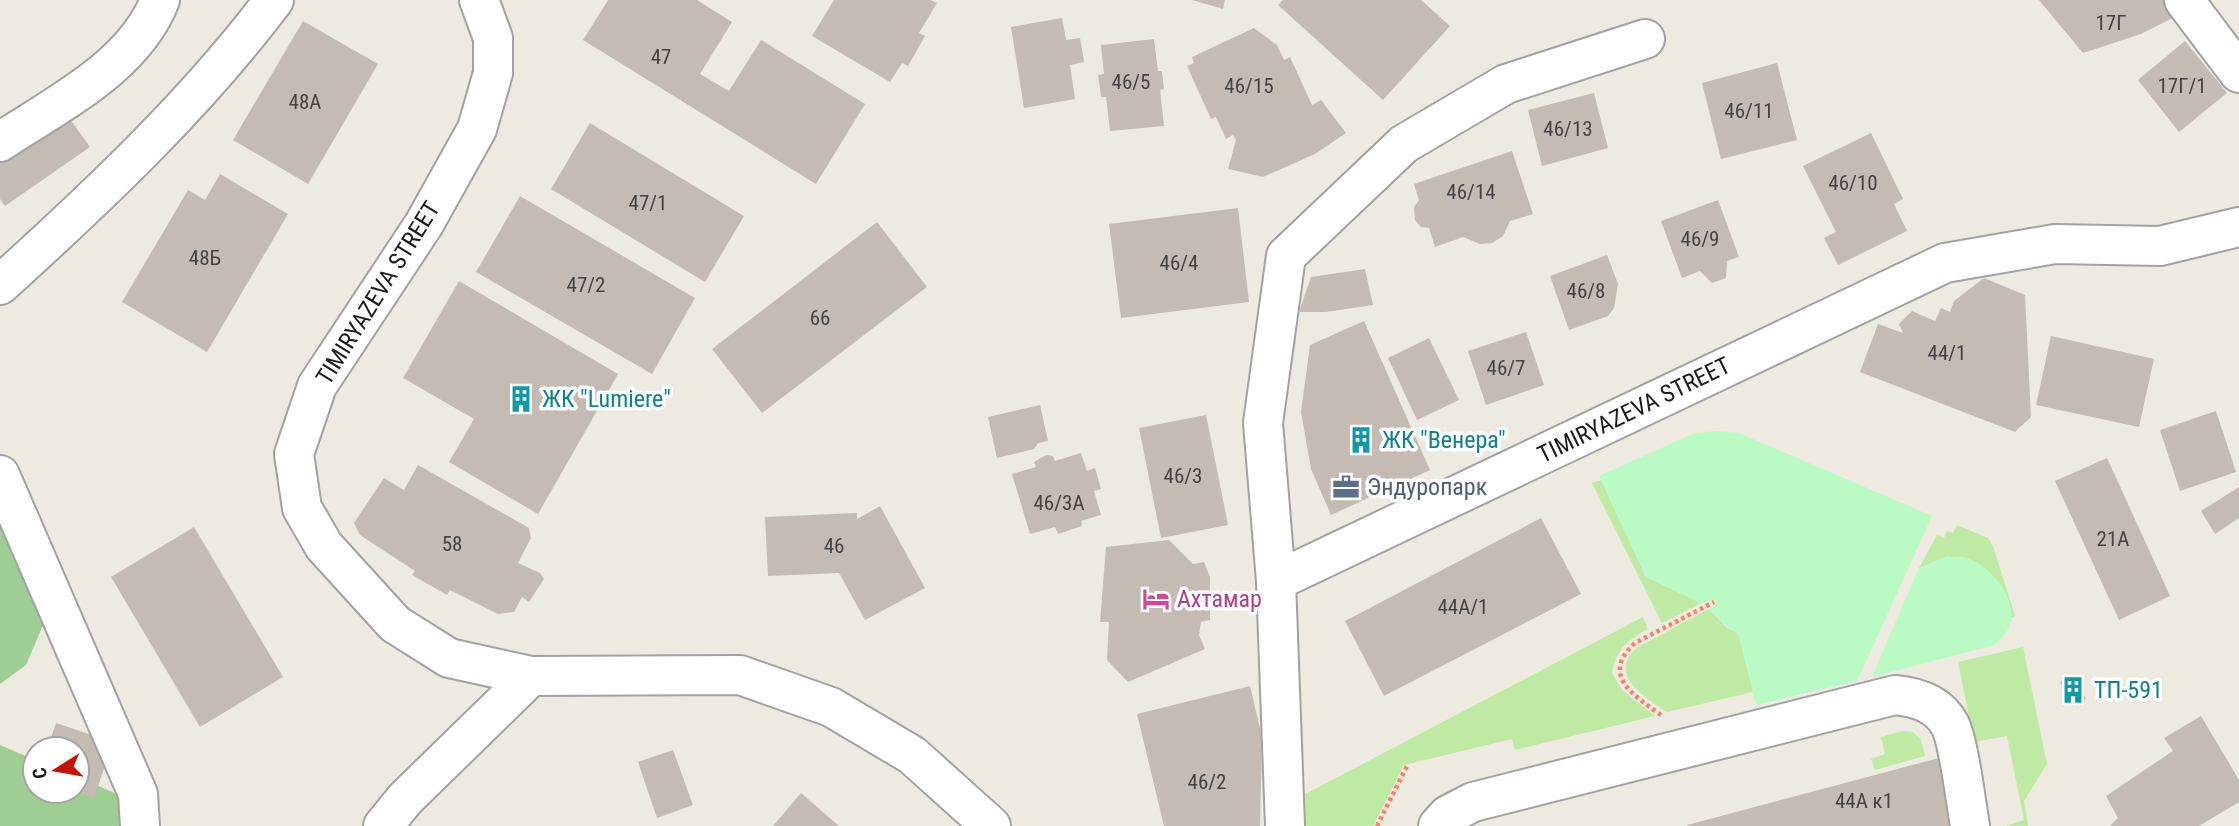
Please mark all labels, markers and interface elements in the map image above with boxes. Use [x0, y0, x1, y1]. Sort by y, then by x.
house number: 17Г [2096, 11, 2127, 35]
house number: 47 [651, 45, 671, 69]
house number: 46/5 [1112, 70, 1150, 94]
house number: 46/15 [1224, 74, 1274, 98]
house number: 17Г/1 [2157, 74, 2207, 98]
house number: 48А [289, 90, 321, 114]
house number: 46/11 [1724, 99, 1774, 123]
house number: 46/13 [1543, 117, 1593, 141]
house number: 46/10 [1828, 171, 1878, 195]
house number: 46/14 [1446, 180, 1496, 204]
house number: 47/1 [629, 191, 667, 215]
street label: TIMIRYAZEVA STREET [310, 196, 446, 390]
house number: 46/9 [1681, 227, 1719, 251]
house number: 48Б [189, 246, 221, 270]
house number: 46/4 [1160, 251, 1198, 275]
house number: 47/2 [567, 273, 605, 297]
house number: 46/8 [1567, 279, 1605, 303]
house number: 66 [810, 306, 830, 330]
house number: 44/1 [1928, 341, 1966, 365]
street label: TIMIRYAZEVA STREET [1533, 351, 1735, 469]
house number: 46/7 [1487, 356, 1525, 380]
building icon: ЖК "Lumiere" [506, 384, 536, 414]
place label: ЖК "Lumiere" [542, 385, 671, 413]
building icon: ЖК "Венера" [1346, 425, 1376, 455]
place label: ЖК "Венера" [1382, 426, 1506, 454]
house number: 46/3 [1164, 464, 1202, 488]
office icon: Эндуропарк [1331, 472, 1361, 502]
place label: Эндуропарк [1367, 473, 1488, 501]
house number: 46/3А [1033, 491, 1085, 515]
house number: 21А [2097, 527, 2129, 551]
house number: 58 [442, 532, 462, 556]
house number: 46 [824, 534, 844, 558]
hotel icon: Ахтамар [1141, 584, 1171, 614]
place label: Ахтамар [1177, 585, 1262, 613]
house number: 44А/1 [1437, 595, 1489, 619]
building icon: ТП-591 [2058, 675, 2088, 705]
place label: ТП-591 [2094, 676, 2163, 704]
north arrow [21, 735, 91, 805]
text: С [27, 765, 52, 781]
house number: 46/2 [1188, 770, 1226, 794]
house number: 44А к1 [1835, 789, 1893, 813]

